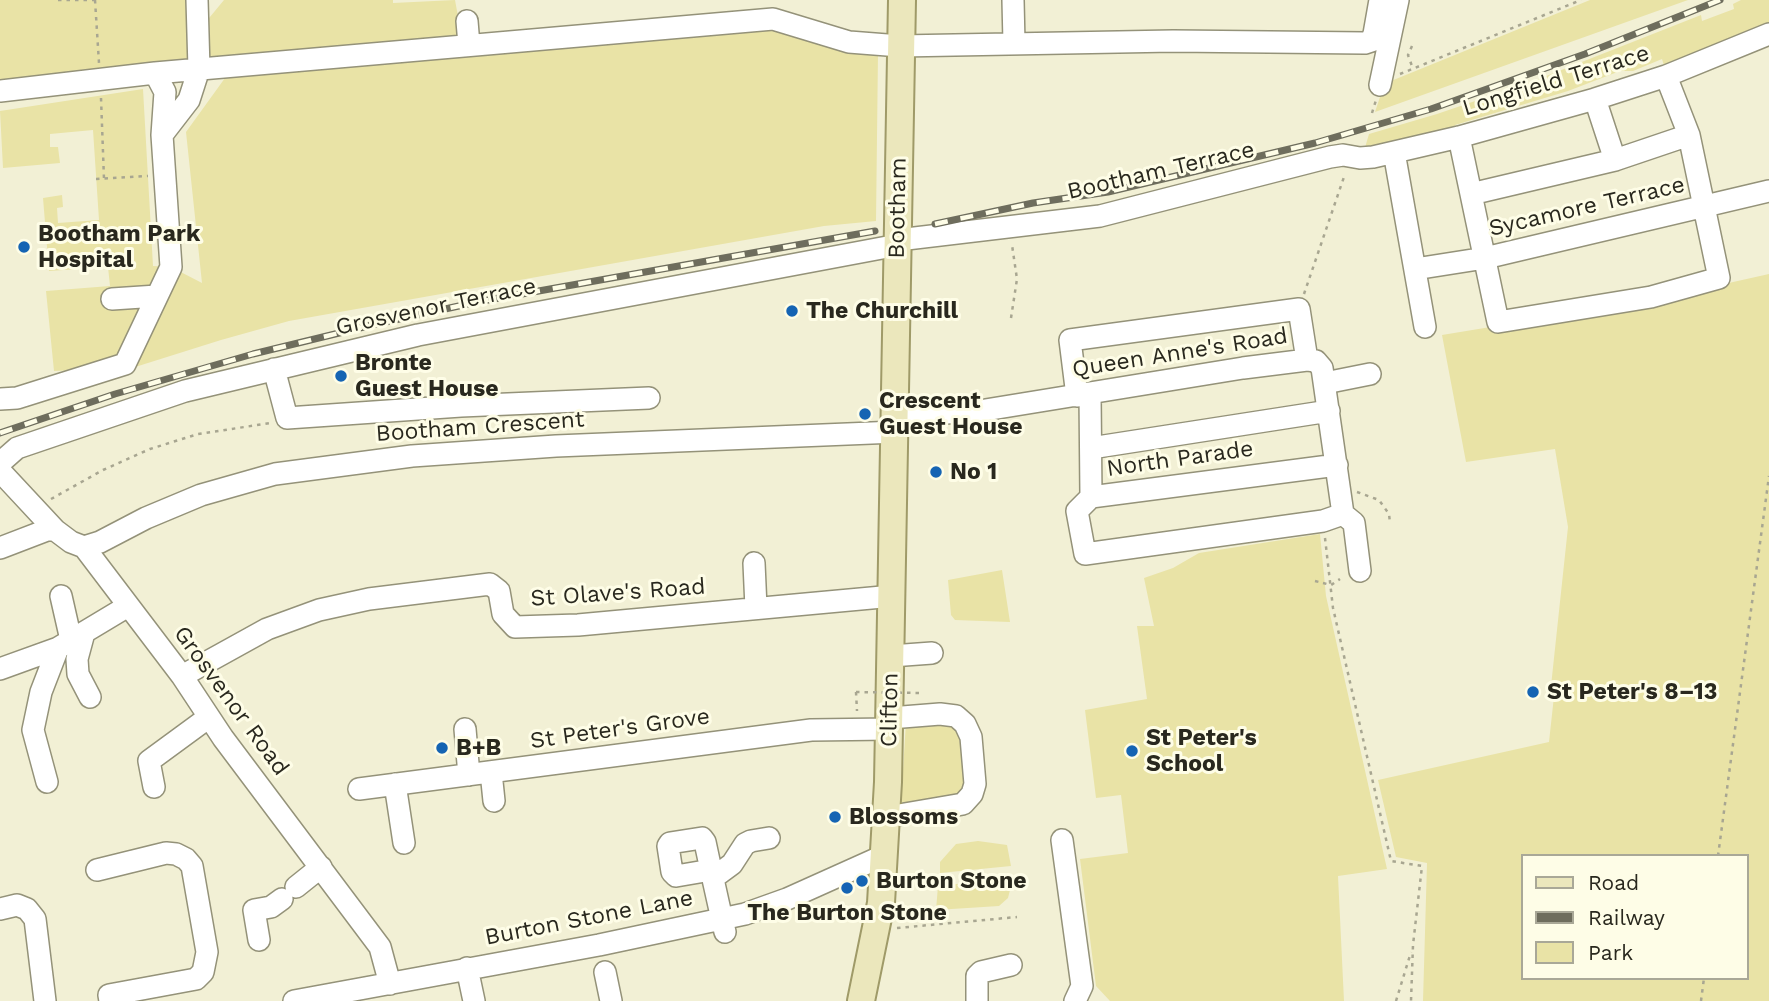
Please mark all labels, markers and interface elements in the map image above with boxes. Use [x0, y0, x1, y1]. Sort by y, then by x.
street label: Longfield Terrace [1459, 39, 1653, 123]
street label: Bootham Terrace [1065, 136, 1257, 206]
street label: Bootham [883, 157, 913, 259]
street label: Sycamore Terrace [1486, 171, 1688, 243]
place label: Bootham Park Hospital [38, 220, 200, 274]
marker: Bootham Park Hospital [16, 239, 32, 255]
street label: Grosvenor Terrace [333, 272, 539, 342]
place label: The Churchill [806, 297, 958, 325]
marker: The Churchill [784, 303, 800, 319]
street label: Queen Anne's Road [1070, 322, 1290, 384]
place label: Bronte Guest House [355, 349, 499, 403]
marker: Bronte Guest House [333, 368, 349, 384]
place label: Crescent Guest House [879, 387, 1023, 441]
street label: Bootham Crescent [375, 406, 585, 448]
marker: Crescent Guest House [857, 406, 873, 422]
street label: North Parade [1105, 435, 1255, 483]
place label: No 1 [950, 458, 997, 486]
marker: No 1 [928, 464, 944, 480]
street label: St Olave's Road [530, 573, 706, 613]
street label: Grosvenor Road [168, 621, 294, 781]
street label: Clifton [876, 673, 904, 747]
place label: St Peter's 8–13 [1547, 678, 1717, 706]
marker: St Peter's 8–13 [1525, 684, 1541, 700]
street label: St Peter's Grove [528, 703, 712, 755]
place label: St Peter's School [1146, 724, 1257, 778]
place label: B+B [456, 734, 501, 762]
marker: B+B [434, 740, 450, 756]
marker: St Peter's School [1124, 743, 1140, 759]
place label: Blossoms [849, 803, 958, 831]
marker: Blossoms [827, 809, 843, 825]
legend [1520, 854, 1748, 980]
place label: Burton Stone [876, 867, 1026, 895]
text: Road [1588, 870, 1639, 895]
marker: Burton Stone [854, 873, 870, 889]
marker: The Burton Stone [839, 880, 855, 896]
street label: Burton Stone Lane [483, 884, 695, 952]
place label: The Burton Stone [747, 899, 947, 927]
text: Railway [1588, 905, 1665, 930]
text: Park [1588, 940, 1633, 965]

